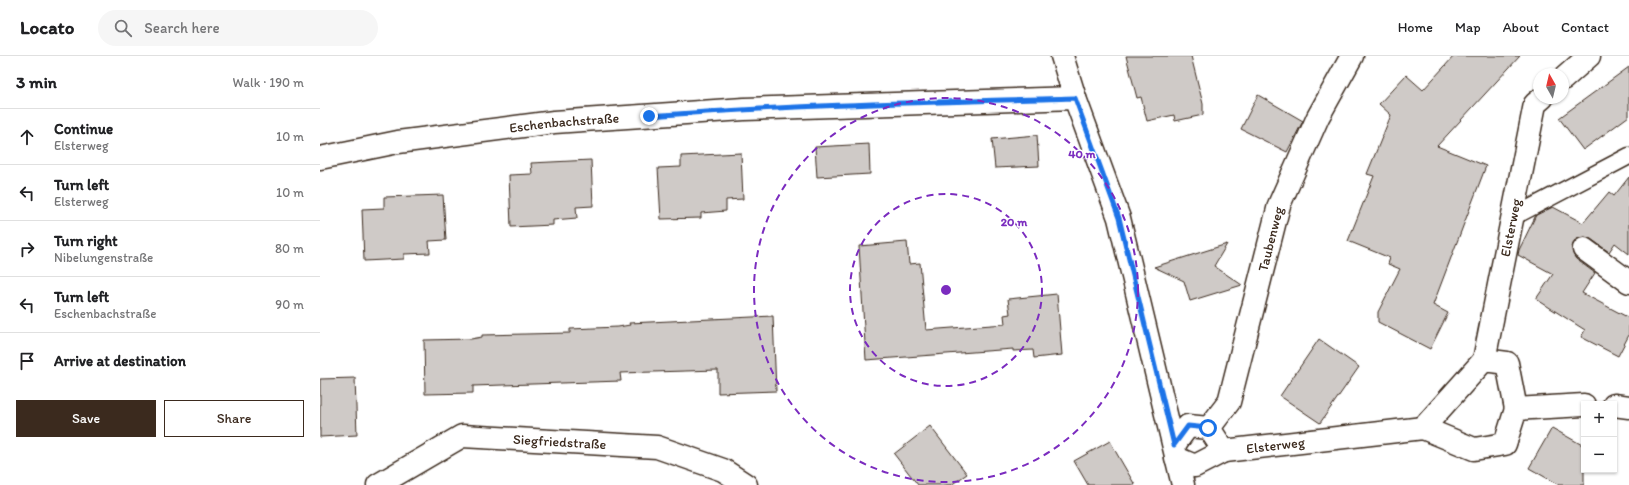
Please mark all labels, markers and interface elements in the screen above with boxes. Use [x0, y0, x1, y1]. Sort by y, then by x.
search box [98, 10, 378, 46]
text: Locato [20, 16, 74, 39]
icon: search [112, 17, 134, 39]
text: Search here [144, 19, 220, 37]
text: Home [1398, 19, 1433, 36]
text: Map [1455, 19, 1481, 36]
text: About [1503, 19, 1539, 36]
text: Contact [1561, 19, 1609, 36]
north arrow [1533, 68, 1569, 104]
text: 3 min [16, 72, 57, 92]
text: Walk · 190 m [233, 75, 304, 90]
route end [640, 107, 658, 125]
street label: Eschenbachstraße [508, 110, 620, 137]
text: Continue [54, 120, 113, 138]
icon: ahead [16, 126, 38, 148]
text: 10 m [276, 129, 304, 144]
text: Elsterweg [54, 138, 109, 153]
text: 40 m [1068, 147, 1097, 161]
text: Turn left [54, 176, 109, 194]
icon: left [16, 182, 38, 204]
text: 10 m [276, 185, 304, 200]
text: Elsterweg [54, 194, 109, 209]
street label: Elsterweg [1497, 196, 1525, 258]
street label: Taubenweg [1254, 204, 1287, 273]
text: 20 m [1001, 215, 1028, 229]
text: Turn right [54, 232, 118, 250]
icon: right [16, 238, 38, 260]
text: 80 m [275, 241, 304, 256]
text: Nibelungenstraße [54, 250, 153, 265]
centre of rings [939, 283, 953, 297]
text: Turn left [54, 288, 109, 306]
icon: left [16, 294, 38, 316]
text: 90 m [275, 297, 304, 312]
text: Eschenbachstraße [54, 306, 156, 321]
icon: arrive [16, 350, 38, 372]
text: Arrive at destination [54, 352, 186, 370]
button: Save [16, 400, 156, 437]
button: Share [164, 400, 304, 437]
map controls [1581, 401, 1617, 473]
button: + [1581, 401, 1617, 437]
route start [1199, 419, 1217, 437]
street label: Siegfriedstraße [512, 431, 607, 453]
street label: Elsterweg [1245, 434, 1307, 457]
button: − [1581, 437, 1617, 473]

